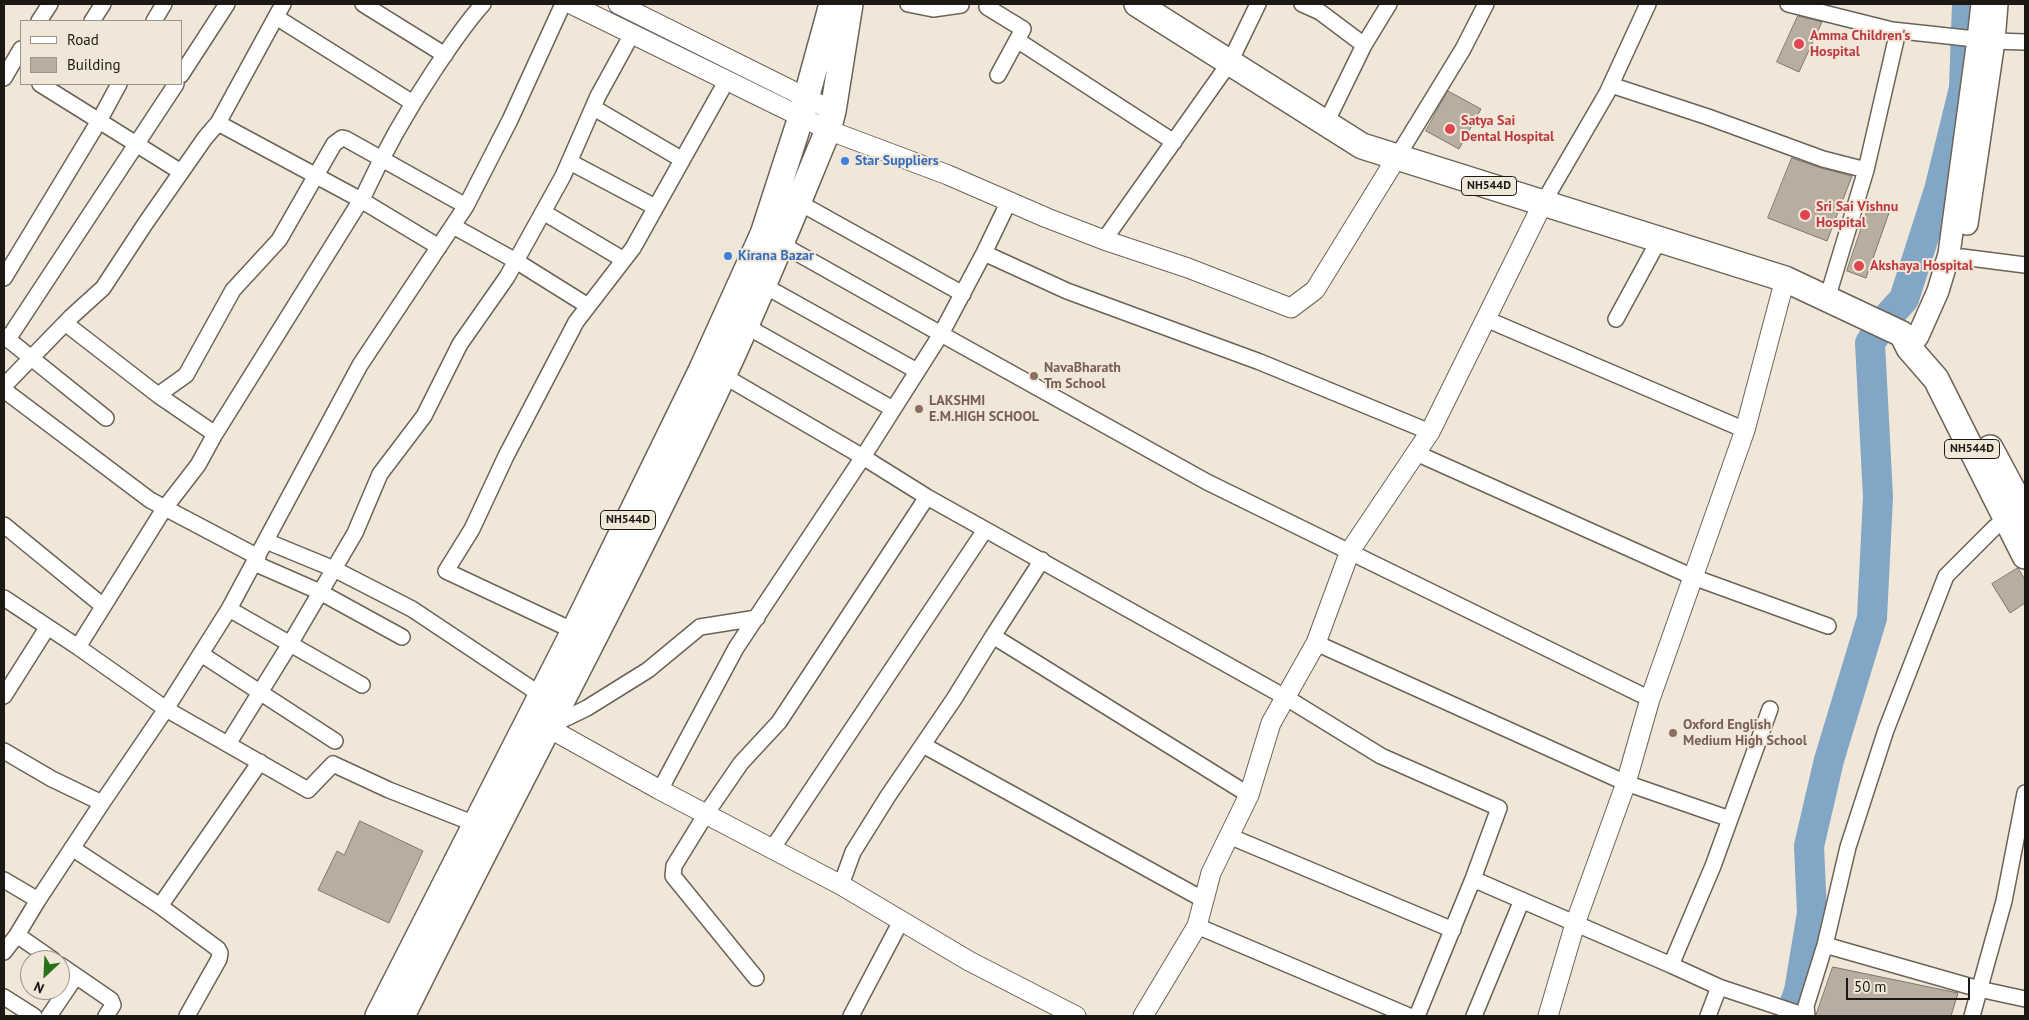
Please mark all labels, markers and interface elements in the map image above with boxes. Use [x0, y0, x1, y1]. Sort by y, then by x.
legend [20, 20, 182, 85]
place label: Amma Children's Hospital [1810, 28, 1910, 60]
text: Road [67, 30, 99, 49]
marker: Amma Children's Hospital [1792, 37, 1806, 51]
text: Building [67, 55, 121, 74]
place label: Satya Sai Dental Hospital [1461, 113, 1554, 146]
marker: Satya Sai Dental Hospital [1443, 122, 1457, 136]
place label: Star Suppliers [855, 153, 939, 169]
marker: Star Suppliers [839, 155, 851, 167]
road number: NH544D [1462, 177, 1516, 196]
place label: Sri Sai Vishnu Hospital [1816, 199, 1898, 232]
marker: Sri Sai Vishnu Hospital [1798, 208, 1812, 222]
place label: Kirana Bazar [738, 248, 814, 264]
marker: Kirana Bazar [722, 250, 734, 262]
place label: Akshaya Hospital [1870, 258, 1973, 274]
marker: Akshaya Hospital [1852, 259, 1866, 273]
place label: NavaBharath Tm School [1044, 360, 1121, 392]
marker: NavaBharath Tm School [1028, 370, 1040, 382]
place label: LAKSHMI E.M.HIGH SCHOOL [929, 393, 1039, 426]
marker: LAKSHMI E.M.HIGH SCHOOL [913, 403, 925, 415]
road number: NH544D [1944, 439, 2000, 458]
road number: NH544D [600, 510, 656, 530]
place label: Oxford English Medium High School [1683, 717, 1807, 750]
marker: Oxford English Medium High School [1667, 727, 1679, 739]
north arrow [20, 950, 70, 1000]
scale bar [1849, 968, 1973, 1000]
text: 50 m [1854, 977, 1887, 996]
text: N [31, 978, 47, 998]

